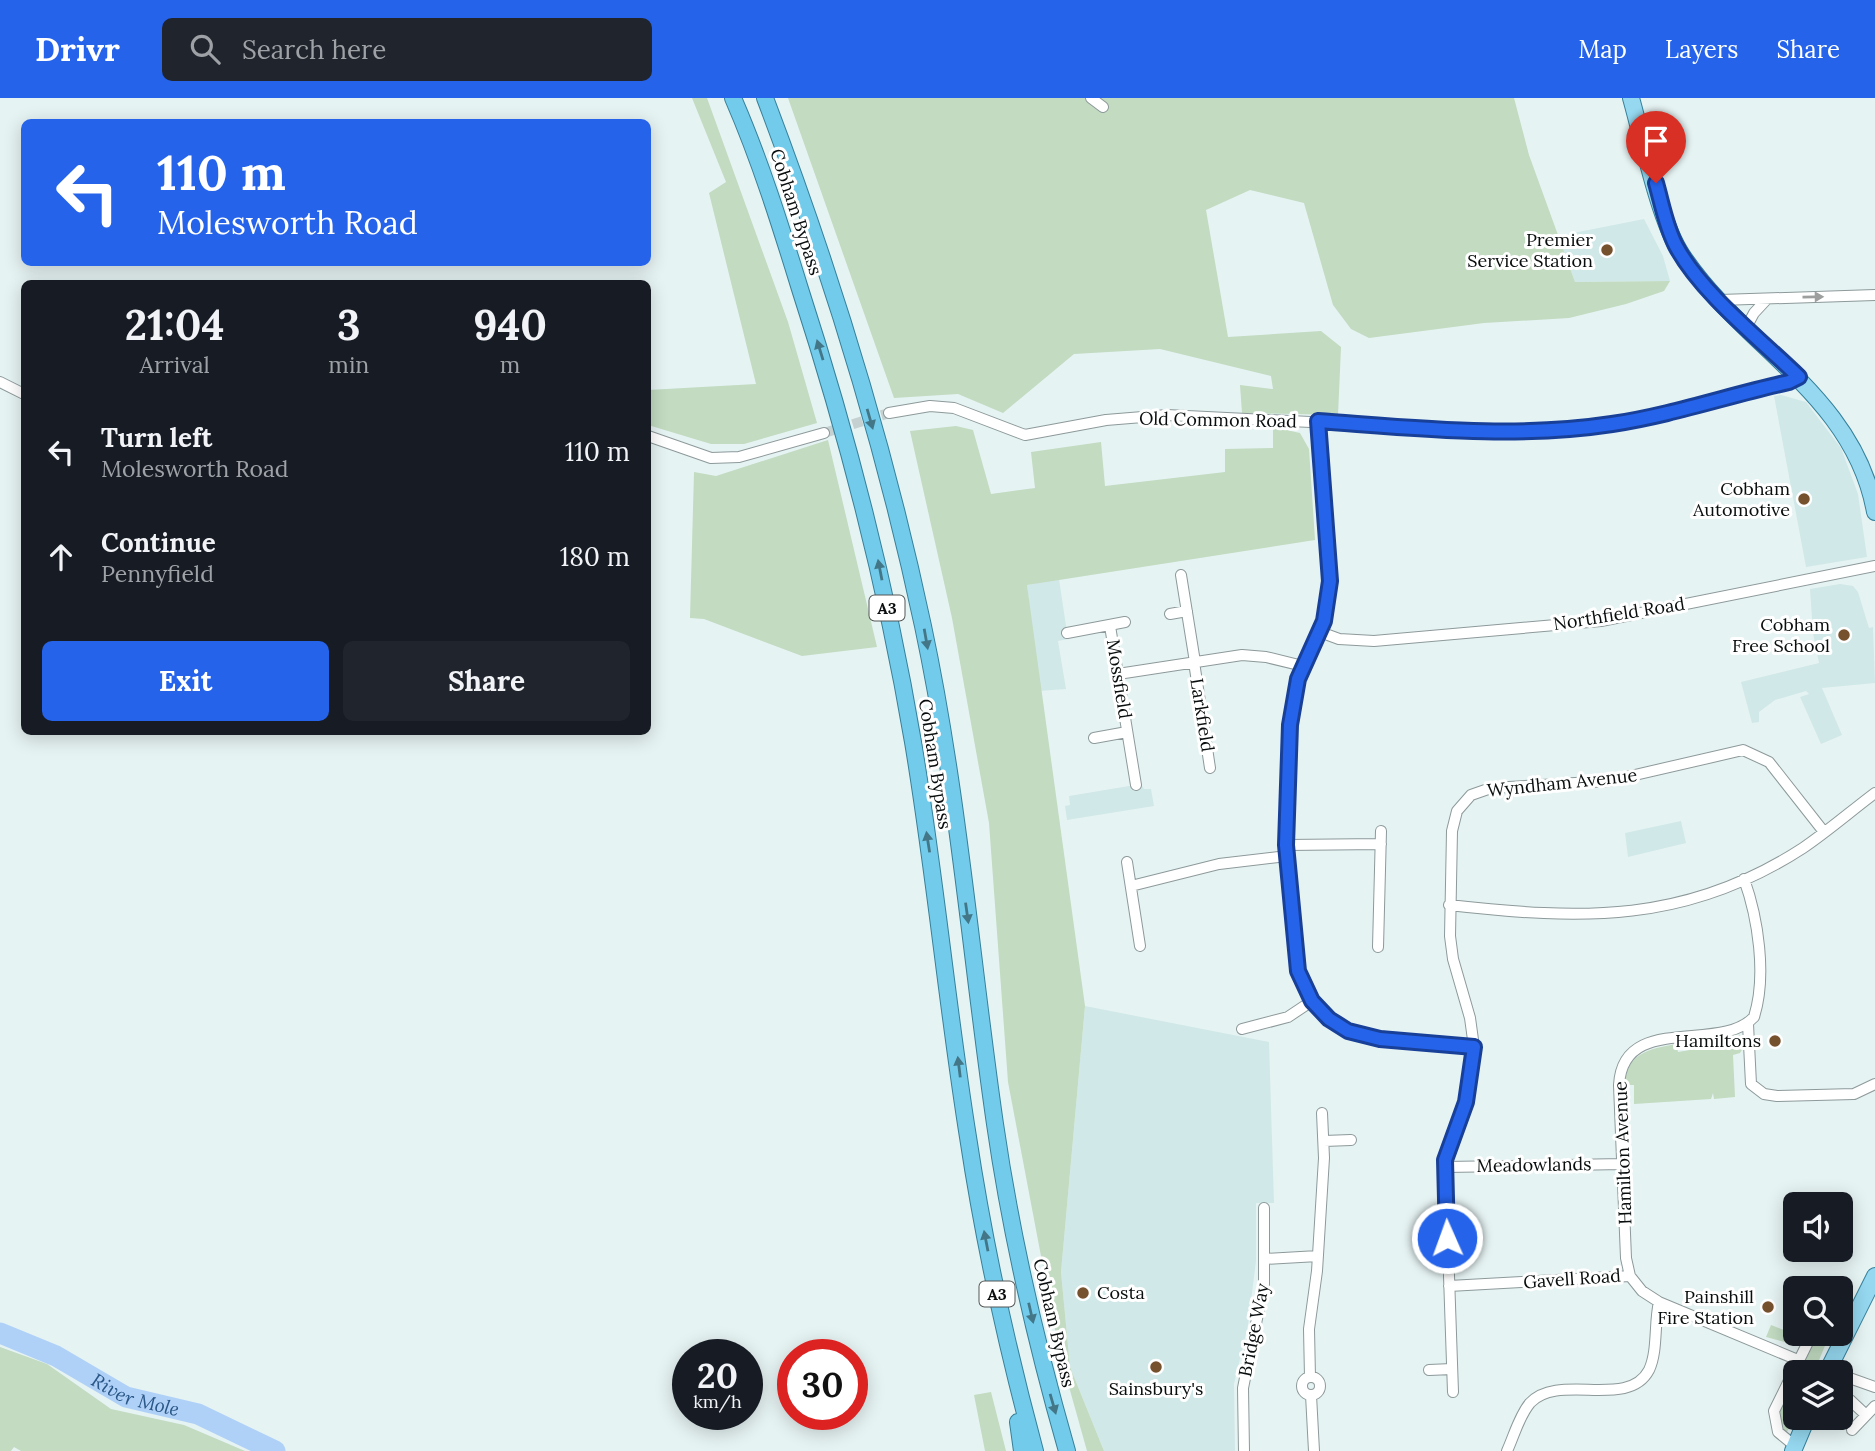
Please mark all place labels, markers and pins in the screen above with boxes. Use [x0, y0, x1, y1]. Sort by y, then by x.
pin [1626, 111, 1686, 183]
place label: Premier Service Station [1467, 228, 1593, 272]
marker: Premier Service Station [1599, 242, 1615, 258]
place label: Cobham Automotive [1692, 477, 1790, 521]
marker: Cobham Automotive [1796, 491, 1812, 507]
place label: Cobham Free School [1732, 613, 1830, 657]
marker: Cobham Free School [1836, 627, 1852, 643]
place label: Hamiltons [1675, 1029, 1761, 1052]
marker: Hamiltons [1767, 1033, 1783, 1049]
place label: Costa [1097, 1281, 1145, 1304]
marker: Costa [1075, 1285, 1091, 1301]
place label: Painshill Fire Station [1657, 1285, 1754, 1329]
marker: Painshill Fire Station [1760, 1299, 1776, 1315]
marker: Sainsbury's [1148, 1359, 1164, 1375]
place label: Sainsbury's [1109, 1377, 1203, 1400]

